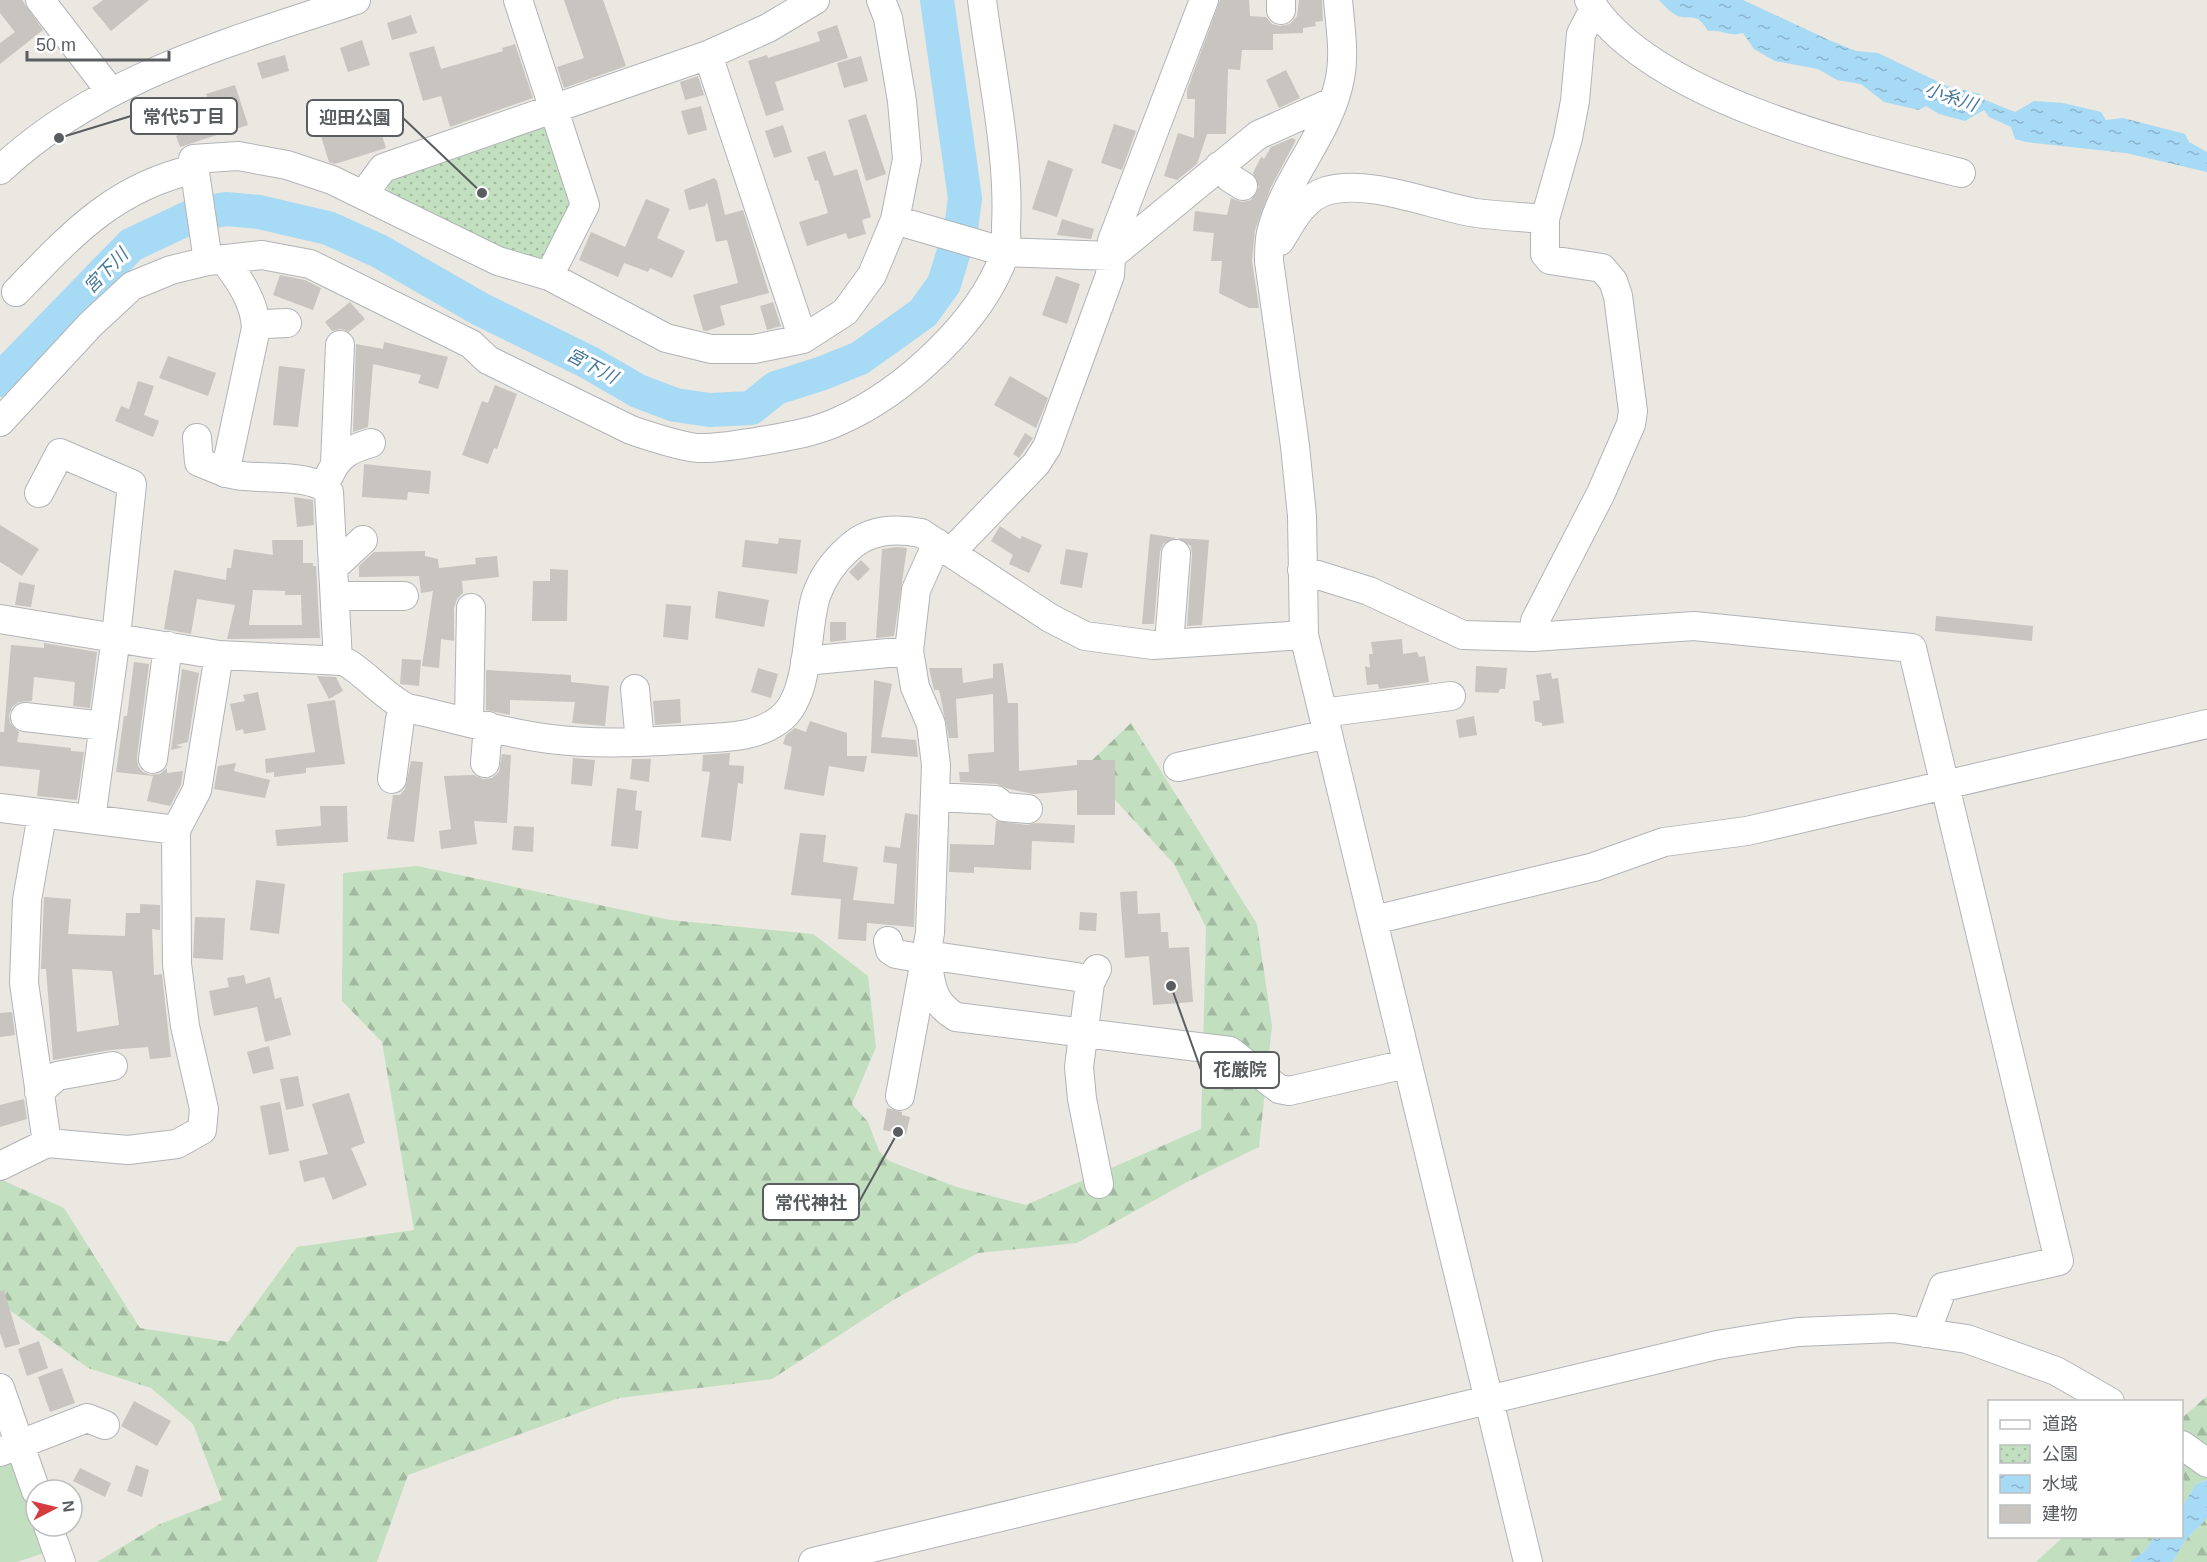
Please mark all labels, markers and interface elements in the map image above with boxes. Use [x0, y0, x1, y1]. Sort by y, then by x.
scale bar [27, 24, 170, 62]
text: 50 m [36, 35, 76, 55]
water label: 小糸川 [1922, 79, 1982, 116]
callout: 常代5丁目 [131, 98, 237, 134]
callout: 迎田公園 [307, 100, 403, 136]
text: 常代5丁目 [143, 107, 225, 127]
text: 迎田公園 [319, 108, 391, 128]
water label: 宮下川 [80, 243, 133, 297]
water label: 宮下川 [563, 344, 622, 388]
callout: 花厳院 [1201, 1052, 1279, 1088]
text: 花厳院 [1213, 1060, 1267, 1080]
callout: 常代神社 [763, 1184, 859, 1220]
text: 常代神社 [775, 1193, 847, 1213]
legend [1988, 1400, 2183, 1538]
text: 道路 [2042, 1414, 2078, 1434]
text: 公園 [2042, 1444, 2078, 1464]
text: 水域 [2042, 1474, 2078, 1494]
north arrow [24, 1478, 84, 1538]
text: N [59, 1499, 78, 1513]
text: 建物 [2042, 1504, 2078, 1524]

